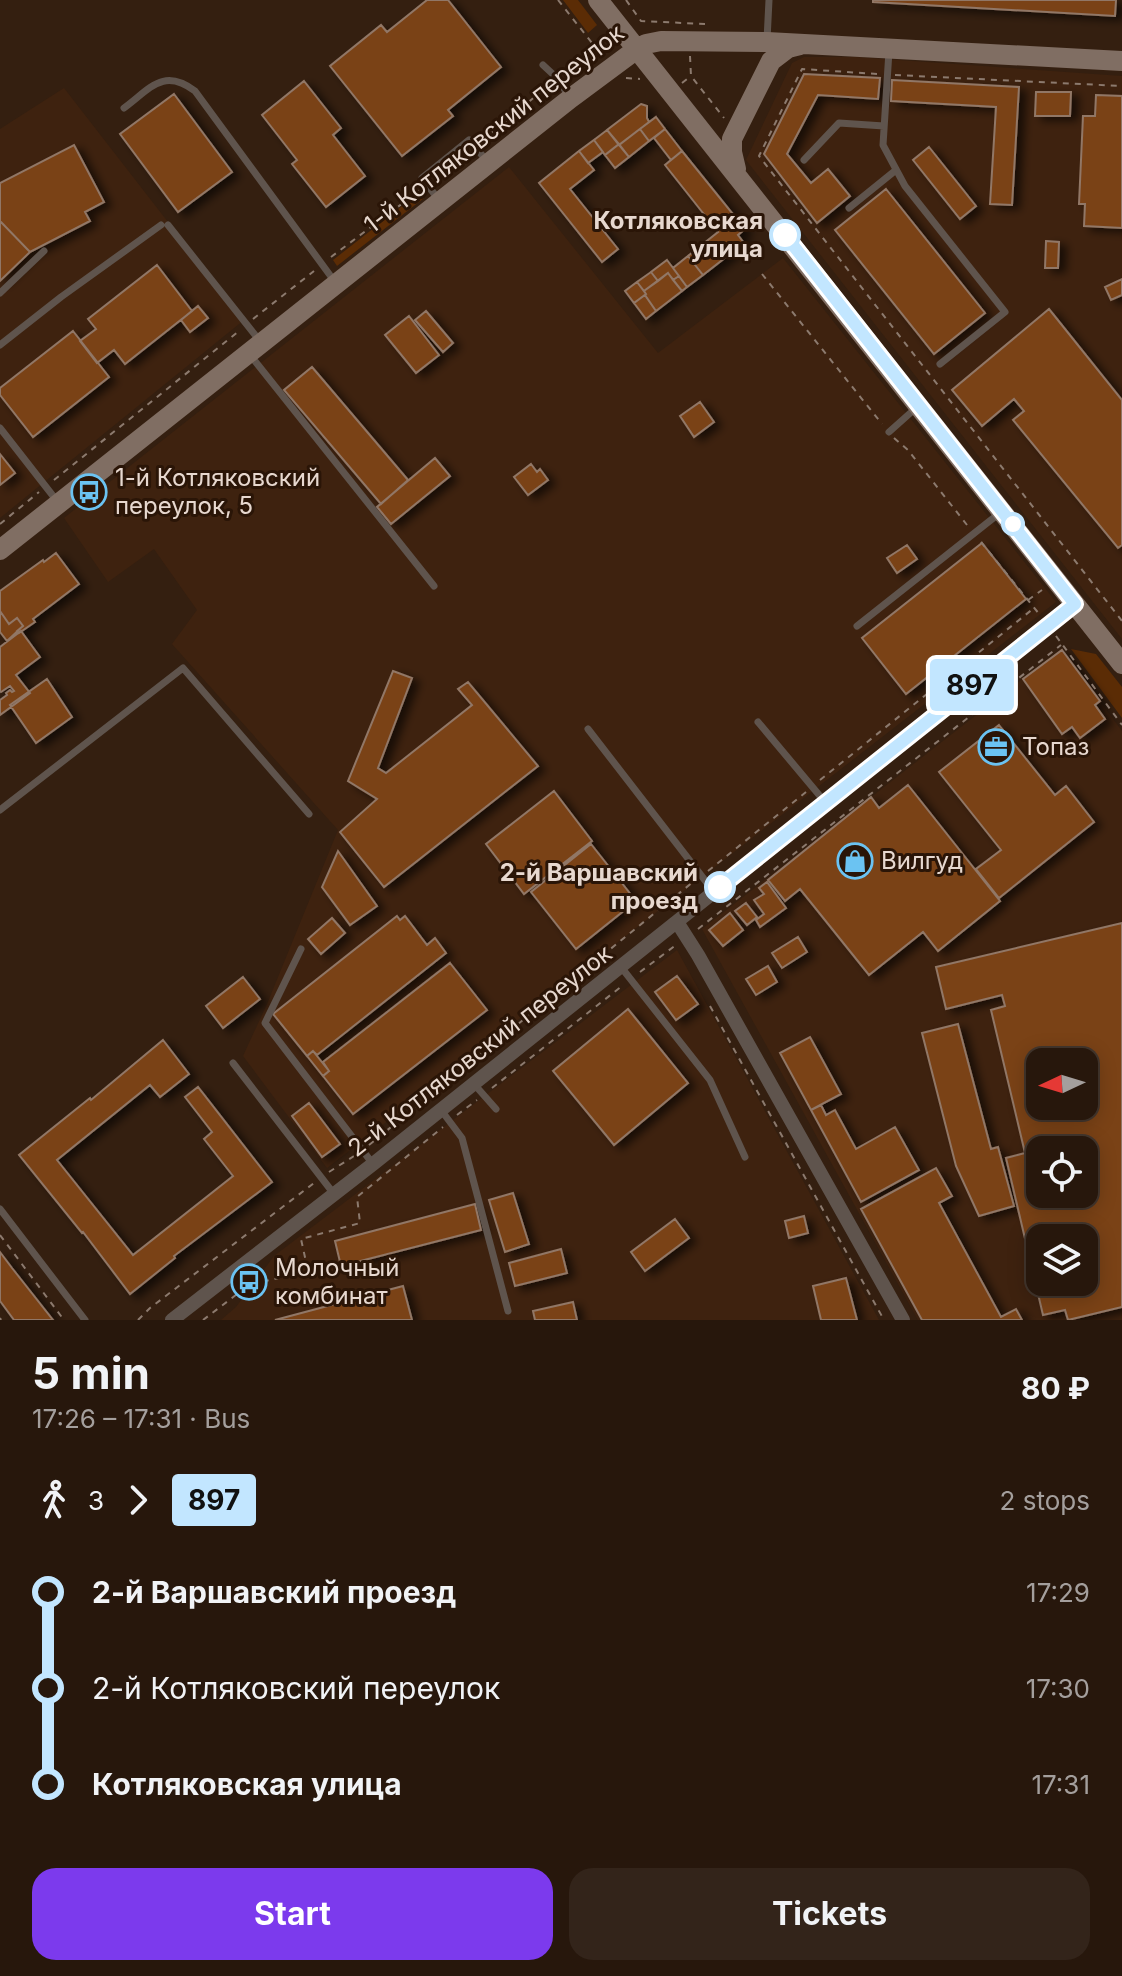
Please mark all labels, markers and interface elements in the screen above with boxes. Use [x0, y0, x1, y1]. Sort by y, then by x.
street label: 1-й Котляковский переулок [358, 18, 629, 239]
place label: Котляковская улица [593, 206, 763, 263]
marker: Котляковская улица [770, 220, 800, 250]
place label: 1-й Котляковский переулок, 5 [115, 463, 320, 520]
bus stop icon: 1-й Котляковский переулок, 5 [70, 473, 108, 511]
unlabelled marker [1002, 513, 1024, 535]
line badge: 897 [926, 659, 1018, 711]
text: 897 [946, 668, 998, 702]
office icon: Топаз [977, 728, 1015, 766]
place label: Топаз [1022, 732, 1089, 761]
shop icon: Вилгуд [836, 842, 874, 880]
place label: Вилгуд [881, 846, 963, 875]
place label: 2-й Варшавский проезд [500, 858, 698, 915]
marker: 2-й Варшавский проезд [705, 872, 735, 902]
street label: 2-й Котляковский переулок [342, 939, 617, 1163]
north arrow [1026, 1048, 1098, 1120]
map controls [1026, 1048, 1098, 1296]
button: locate [1026, 1136, 1098, 1208]
button: layers [1026, 1224, 1098, 1296]
place label: Молочный комбинат [275, 1253, 399, 1310]
bus stop icon: Молочный комбинат [230, 1263, 268, 1301]
text: 5 min [32, 1346, 150, 1400]
text: 80 ₽ [1021, 1370, 1090, 1406]
text: 17:26 – 17:31 · Bus [32, 1403, 250, 1434]
icon: walk [32, 1478, 76, 1522]
icon: forward [116, 1478, 160, 1522]
text: 897 [188, 1483, 240, 1517]
text: 3 [88, 1485, 104, 1516]
text: 2 stops [1000, 1485, 1090, 1516]
text: 2-й Варшавский проезд [92, 1574, 456, 1610]
text: 17:29 [1026, 1577, 1090, 1608]
text: 2-й Котляковский переулок [92, 1670, 500, 1706]
text: 17:30 [1026, 1673, 1090, 1704]
text: Котляковская улица [92, 1766, 402, 1802]
text: 17:31 [1031, 1769, 1090, 1800]
button: Start [32, 1868, 553, 1960]
button: Tickets [569, 1868, 1090, 1960]

